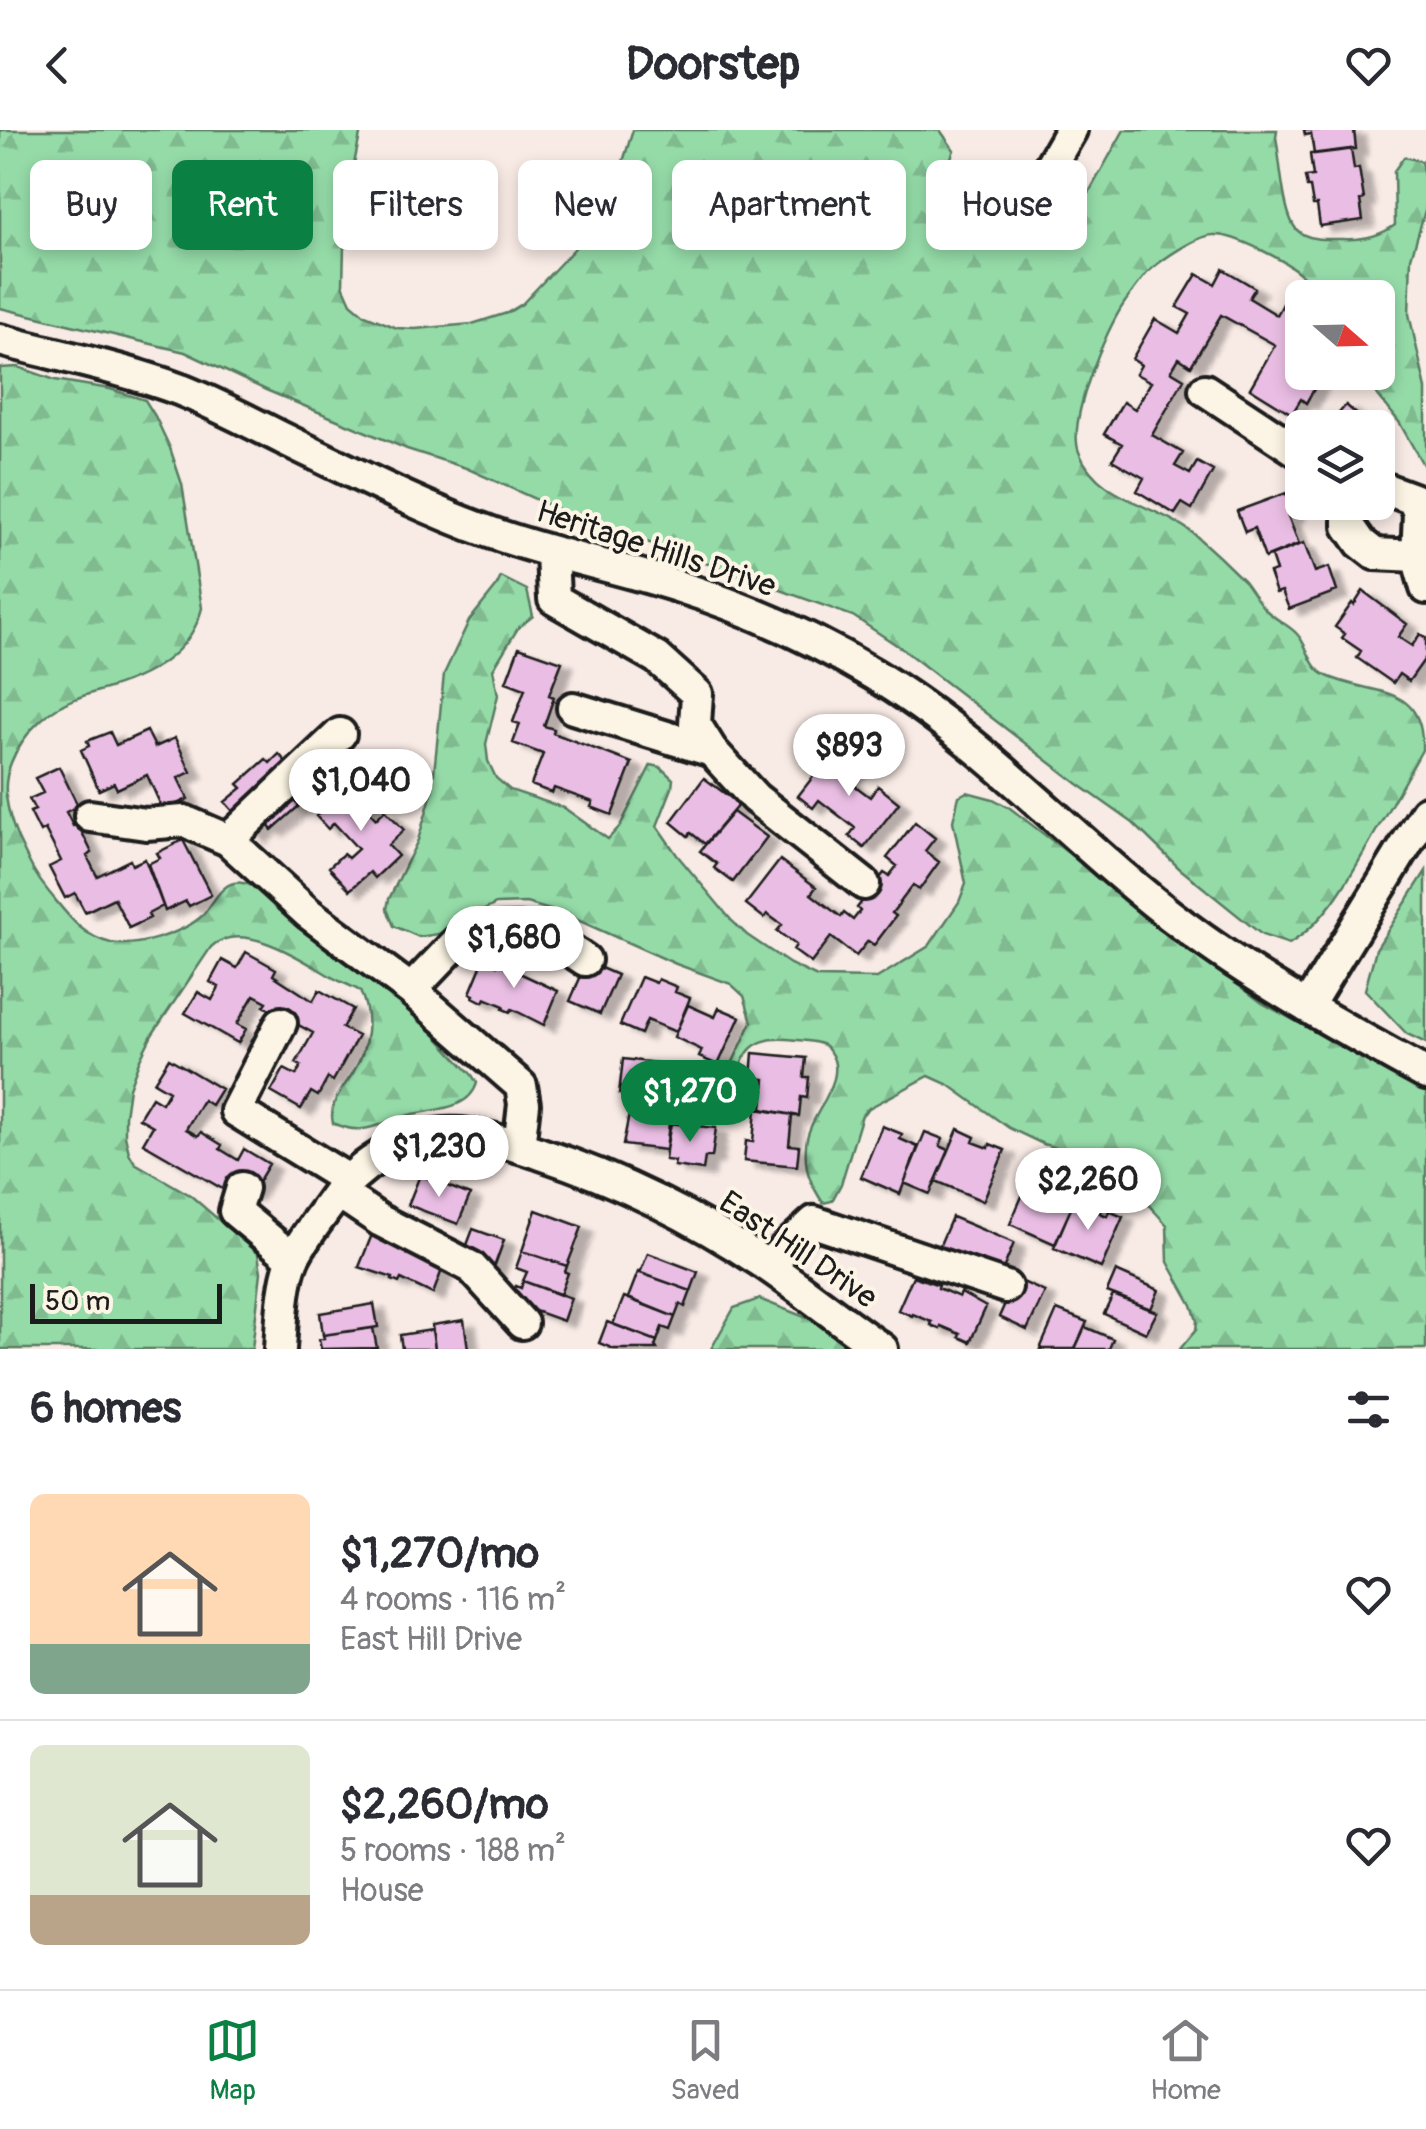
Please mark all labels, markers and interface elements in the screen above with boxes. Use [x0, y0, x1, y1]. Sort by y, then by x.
text: Doorstep [626, 37, 800, 93]
icon: back [30, 38, 85, 93]
icon: heart [1341, 38, 1396, 93]
chip: Buy [30, 160, 152, 250]
chip: Rent [172, 160, 313, 250]
chip: Filters [333, 160, 498, 250]
chip: New [518, 160, 652, 250]
chip: Apartment [672, 160, 906, 250]
chip: House [926, 160, 1087, 250]
north arrow [1285, 280, 1395, 390]
map controls [1285, 280, 1395, 520]
button: layers [1285, 410, 1395, 520]
street label: Heritage Hills Drive [531, 491, 781, 607]
pin: $893 [790, 714, 908, 799]
text: $893 [815, 726, 883, 766]
pin: $1,040 [280, 749, 442, 834]
text: $1,040 [311, 761, 411, 801]
pin: $1,680 [433, 906, 595, 991]
text: $1,680 [467, 918, 561, 958]
pin: $1,270 [609, 1060, 771, 1145]
text: $1,270 [643, 1072, 737, 1112]
pin: $1,230 [358, 1115, 520, 1200]
text: $1,230 [392, 1127, 486, 1167]
pin: $2,260 [1007, 1148, 1169, 1233]
text: $2,260 [1037, 1160, 1139, 1200]
street label: East Hill Drive [711, 1182, 885, 1318]
scale bar [30, 1279, 222, 1324]
text: 50 m [45, 1284, 110, 1319]
icon: filters [1341, 1382, 1396, 1437]
text: 6 homes [30, 1383, 181, 1435]
text: $1,270/mo [340, 1528, 539, 1580]
icon: home [110, 1534, 230, 1654]
icon: heart [1341, 1567, 1396, 1622]
text: 4 rooms · 116 m² [340, 1580, 566, 1620]
text: East Hill Drive [340, 1620, 522, 1660]
text: $2,260/mo [340, 1779, 548, 1831]
icon: home [110, 1785, 230, 1905]
icon: heart [1341, 1818, 1396, 1873]
text: 5 rooms · 188 m² [340, 1831, 566, 1871]
text: House [340, 1871, 424, 1911]
tab: Map [205, 2013, 260, 2108]
tab: Saved [670, 2013, 740, 2108]
tab: Home [1150, 2013, 1221, 2108]

